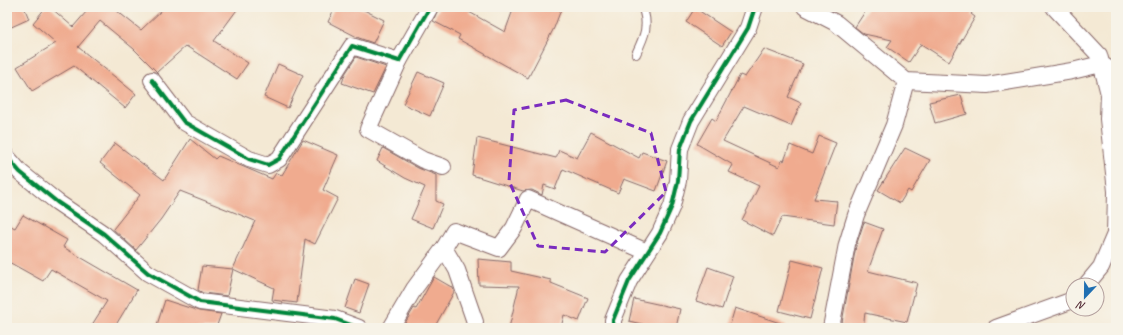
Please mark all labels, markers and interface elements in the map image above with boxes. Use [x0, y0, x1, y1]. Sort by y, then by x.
north arrow [1065, 277, 1105, 317]
text: N [1073, 298, 1087, 314]

